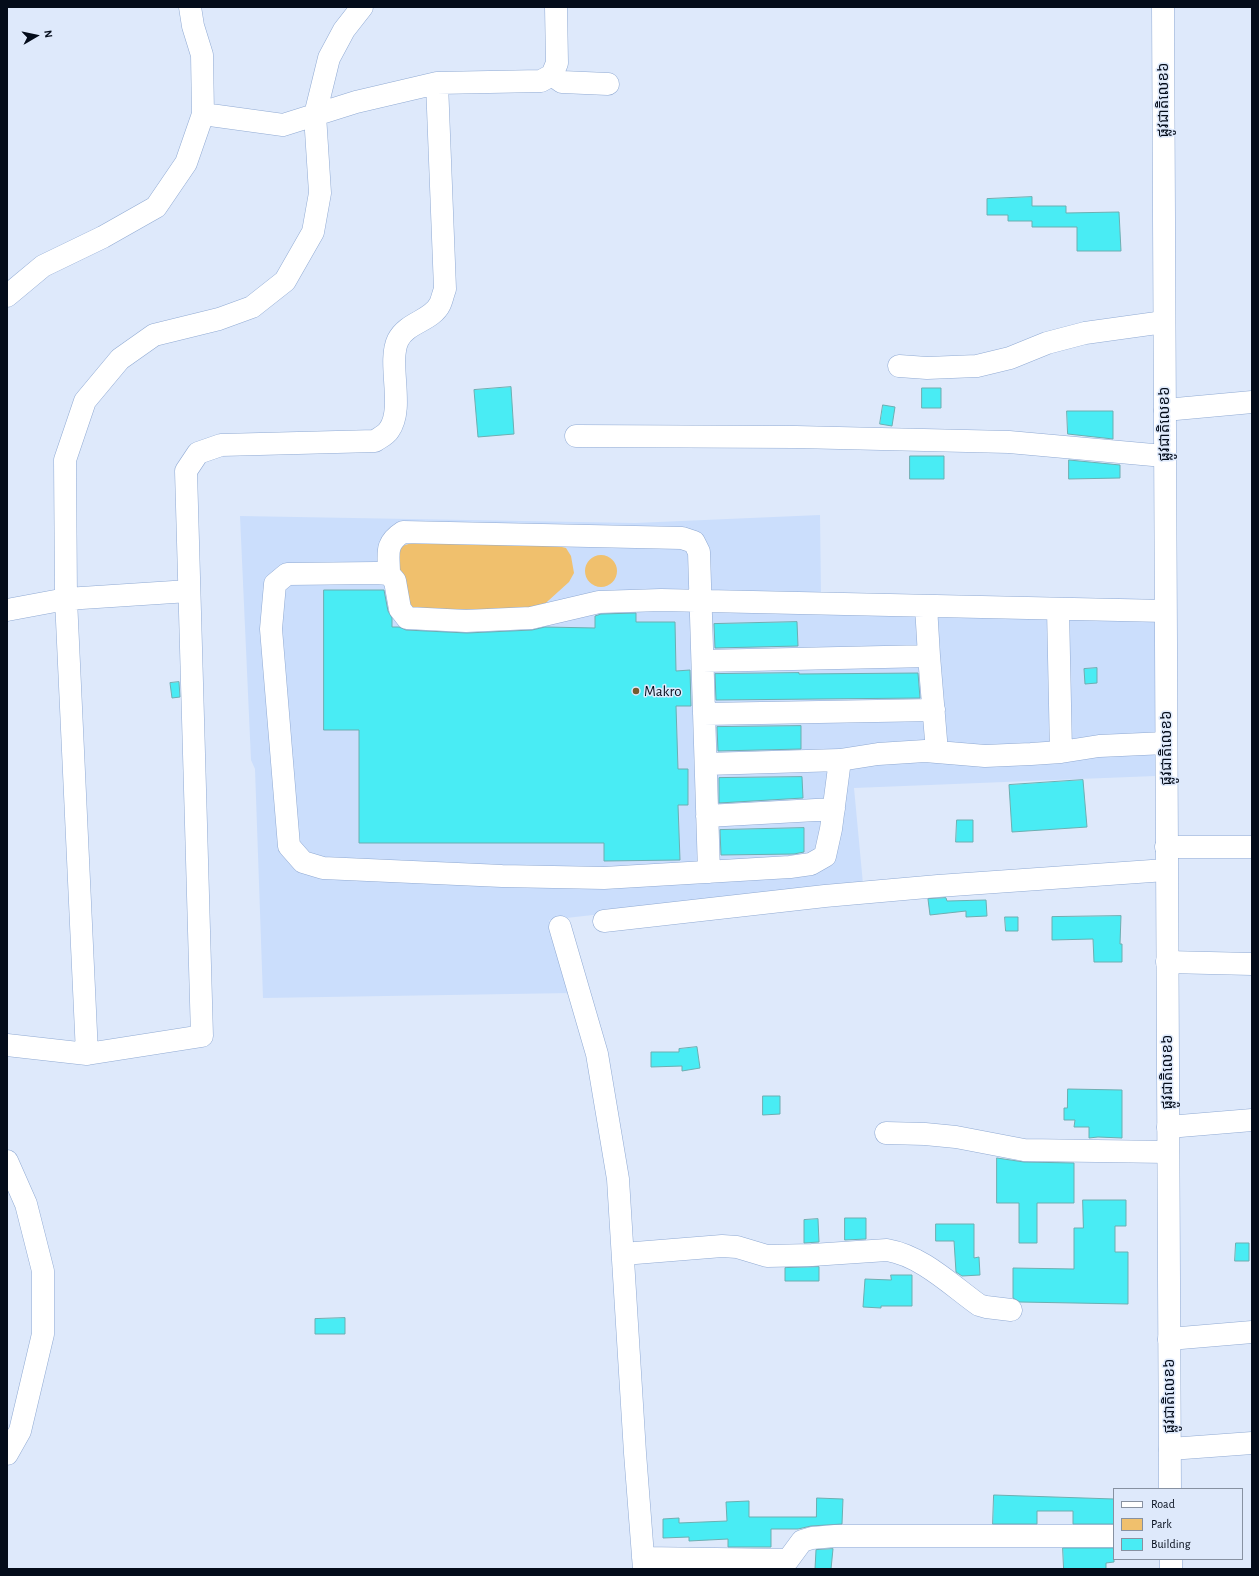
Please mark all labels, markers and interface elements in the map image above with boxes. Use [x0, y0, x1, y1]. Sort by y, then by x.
north arrow [16, 16, 56, 56]
text: N [42, 29, 54, 39]
street label: ផ្លូវជាតិលេខ៦ [1154, 62, 1172, 138]
street label: ផ្លូវជាតិលេខ៦ [1155, 386, 1173, 462]
place label: Makro [644, 682, 682, 700]
marker: Makro [631, 686, 641, 696]
street label: ផ្លូវជាតិលេខ៦ [1157, 710, 1175, 786]
street label: ផ្លូវជាតិលេខ៦ [1158, 1034, 1176, 1110]
street label: ផ្លូវជាតិលេខ៦ [1160, 1358, 1178, 1434]
legend [1113, 1488, 1243, 1560]
text: Road [1151, 1498, 1175, 1510]
text: Park [1151, 1518, 1172, 1530]
text: Building [1151, 1538, 1191, 1550]

